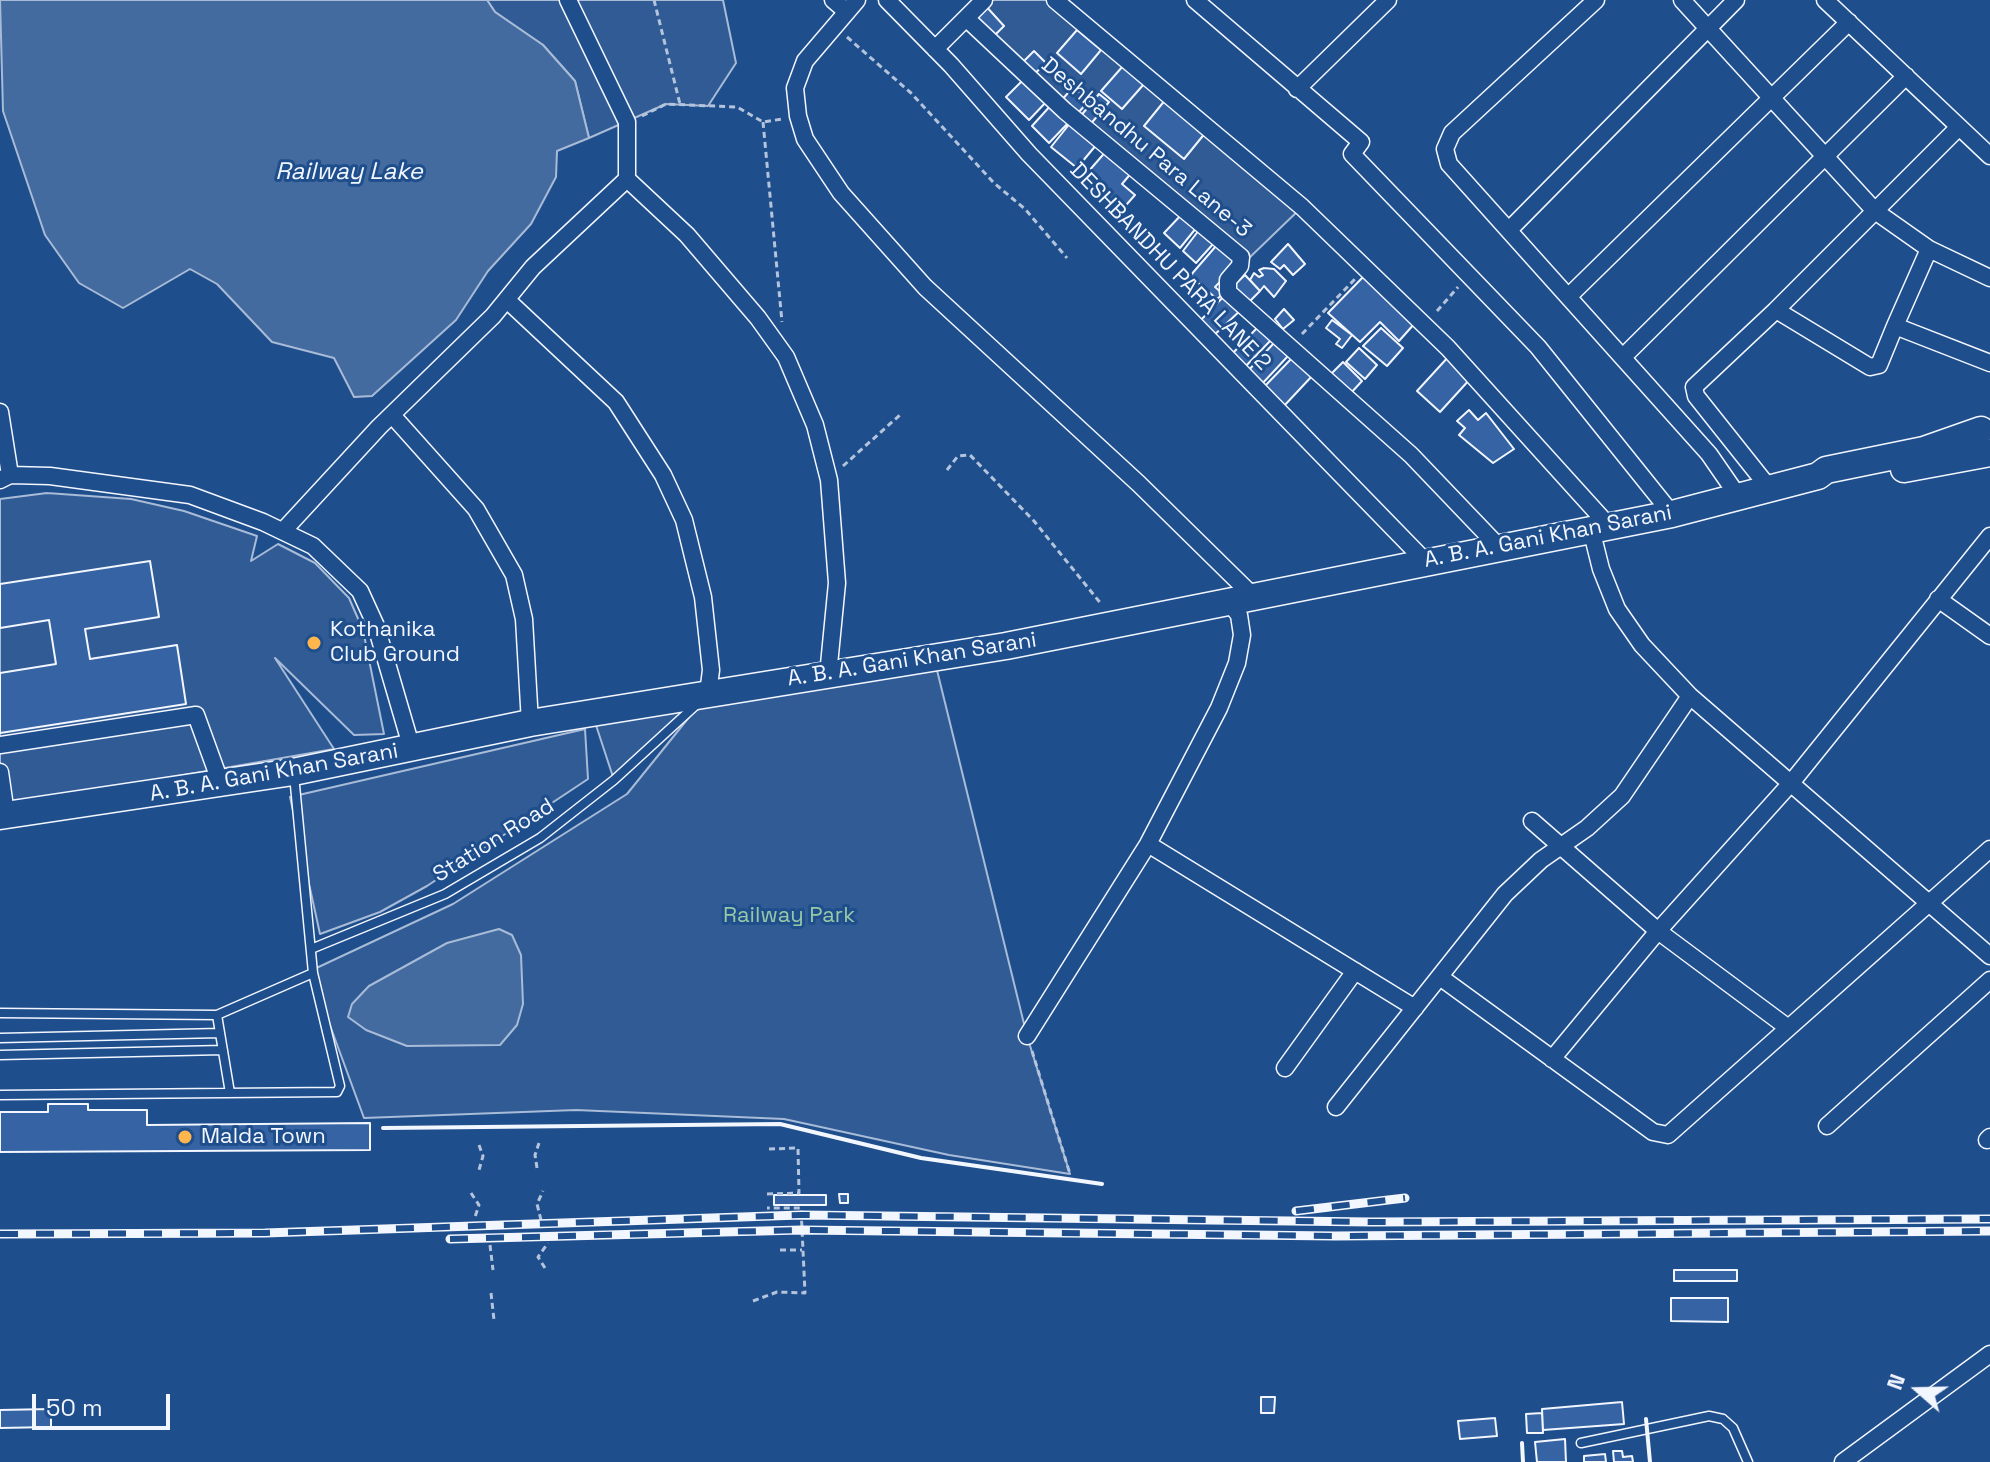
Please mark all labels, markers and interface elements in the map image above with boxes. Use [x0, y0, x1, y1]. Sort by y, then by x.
street label: Deshbandhu Para Lane-3 [1036, 52, 1256, 244]
water label: Railway Lake [275, 158, 423, 186]
street label: DESHBANDHU PARA LANE 2 [1064, 158, 1276, 376]
street label: A. B. A. Gani Khan Sarani [1422, 500, 1674, 574]
place label: Kothanika Club Ground [330, 617, 460, 668]
street label: A. B. A. Gani Khan Sarani [786, 627, 1038, 693]
marker: Kothanika Club Ground [305, 634, 323, 652]
street label: A. B. A. Gani Khan Sarani [148, 738, 400, 808]
street label: Station Road [429, 793, 559, 889]
park label: Railway Park [723, 903, 855, 929]
place label: Malda Town [201, 1124, 326, 1150]
marker: Malda Town [176, 1128, 194, 1146]
north arrow [1878, 1350, 1958, 1430]
text: N [1880, 1370, 1911, 1394]
scale bar [36, 1378, 174, 1428]
text: 50 m [46, 1392, 103, 1423]

